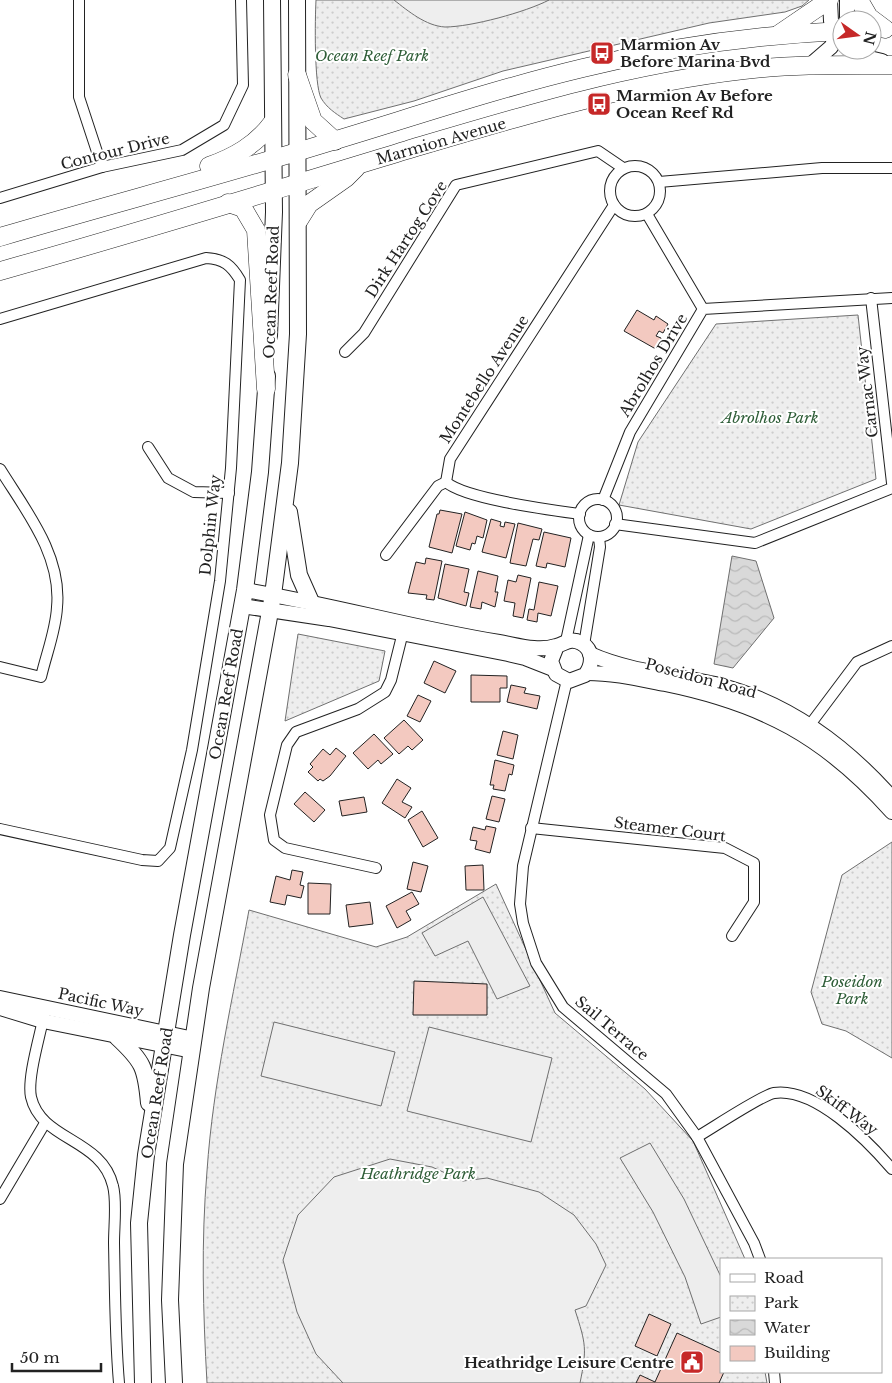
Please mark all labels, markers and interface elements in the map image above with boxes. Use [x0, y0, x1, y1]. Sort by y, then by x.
north arrow [832, 10, 882, 60]
text: N [859, 30, 880, 47]
place label: Marmion Av Before Marina Bvd [620, 35, 771, 71]
bus stop icon: Marmion Av Before Marina Bvd [589, 40, 615, 66]
park label: Ocean Reef Park [315, 46, 429, 65]
place label: Marmion Av Before Ocean Reef Rd [616, 86, 773, 122]
bus stop icon: Marmion Av Before Ocean Reef Rd [586, 91, 612, 117]
street label: Marmion Avenue [374, 113, 508, 169]
street label: Contour Drive [59, 128, 171, 174]
street label: Dirk Hartog Cove [361, 177, 451, 301]
street label: Ocean Reef Road [259, 225, 283, 359]
street label: Abrolhos Drive [614, 310, 691, 421]
street label: Montebello Avenue [435, 311, 533, 447]
street label: Carnac Way [852, 345, 882, 439]
park label: Abrolhos Park [719, 408, 819, 427]
street label: Dolphin Way [195, 473, 225, 576]
street label: Ocean Reef Road [205, 627, 247, 761]
street label: Poseidon Road [643, 654, 759, 702]
street label: Steamer Court [613, 813, 727, 845]
park label: Poseidon Park [820, 972, 883, 1008]
street label: Pacific Way [56, 984, 146, 1020]
street label: Sail Terrace [571, 992, 653, 1064]
street label: Ocean Reef Road [137, 1026, 177, 1160]
street label: Skiff Way [812, 1081, 882, 1139]
park label: Heathridge Park [359, 1164, 476, 1183]
legend [720, 1258, 882, 1373]
text: Road [764, 1268, 804, 1287]
text: Park [764, 1293, 800, 1312]
text: Water [763, 1318, 811, 1337]
scale bar [12, 1340, 101, 1372]
text: Building [764, 1343, 831, 1362]
text: 50 m [20, 1348, 60, 1367]
public building icon: Heathridge Leisure Centre [679, 1349, 705, 1375]
place label: Heathridge Leisure Centre [464, 1353, 674, 1372]

